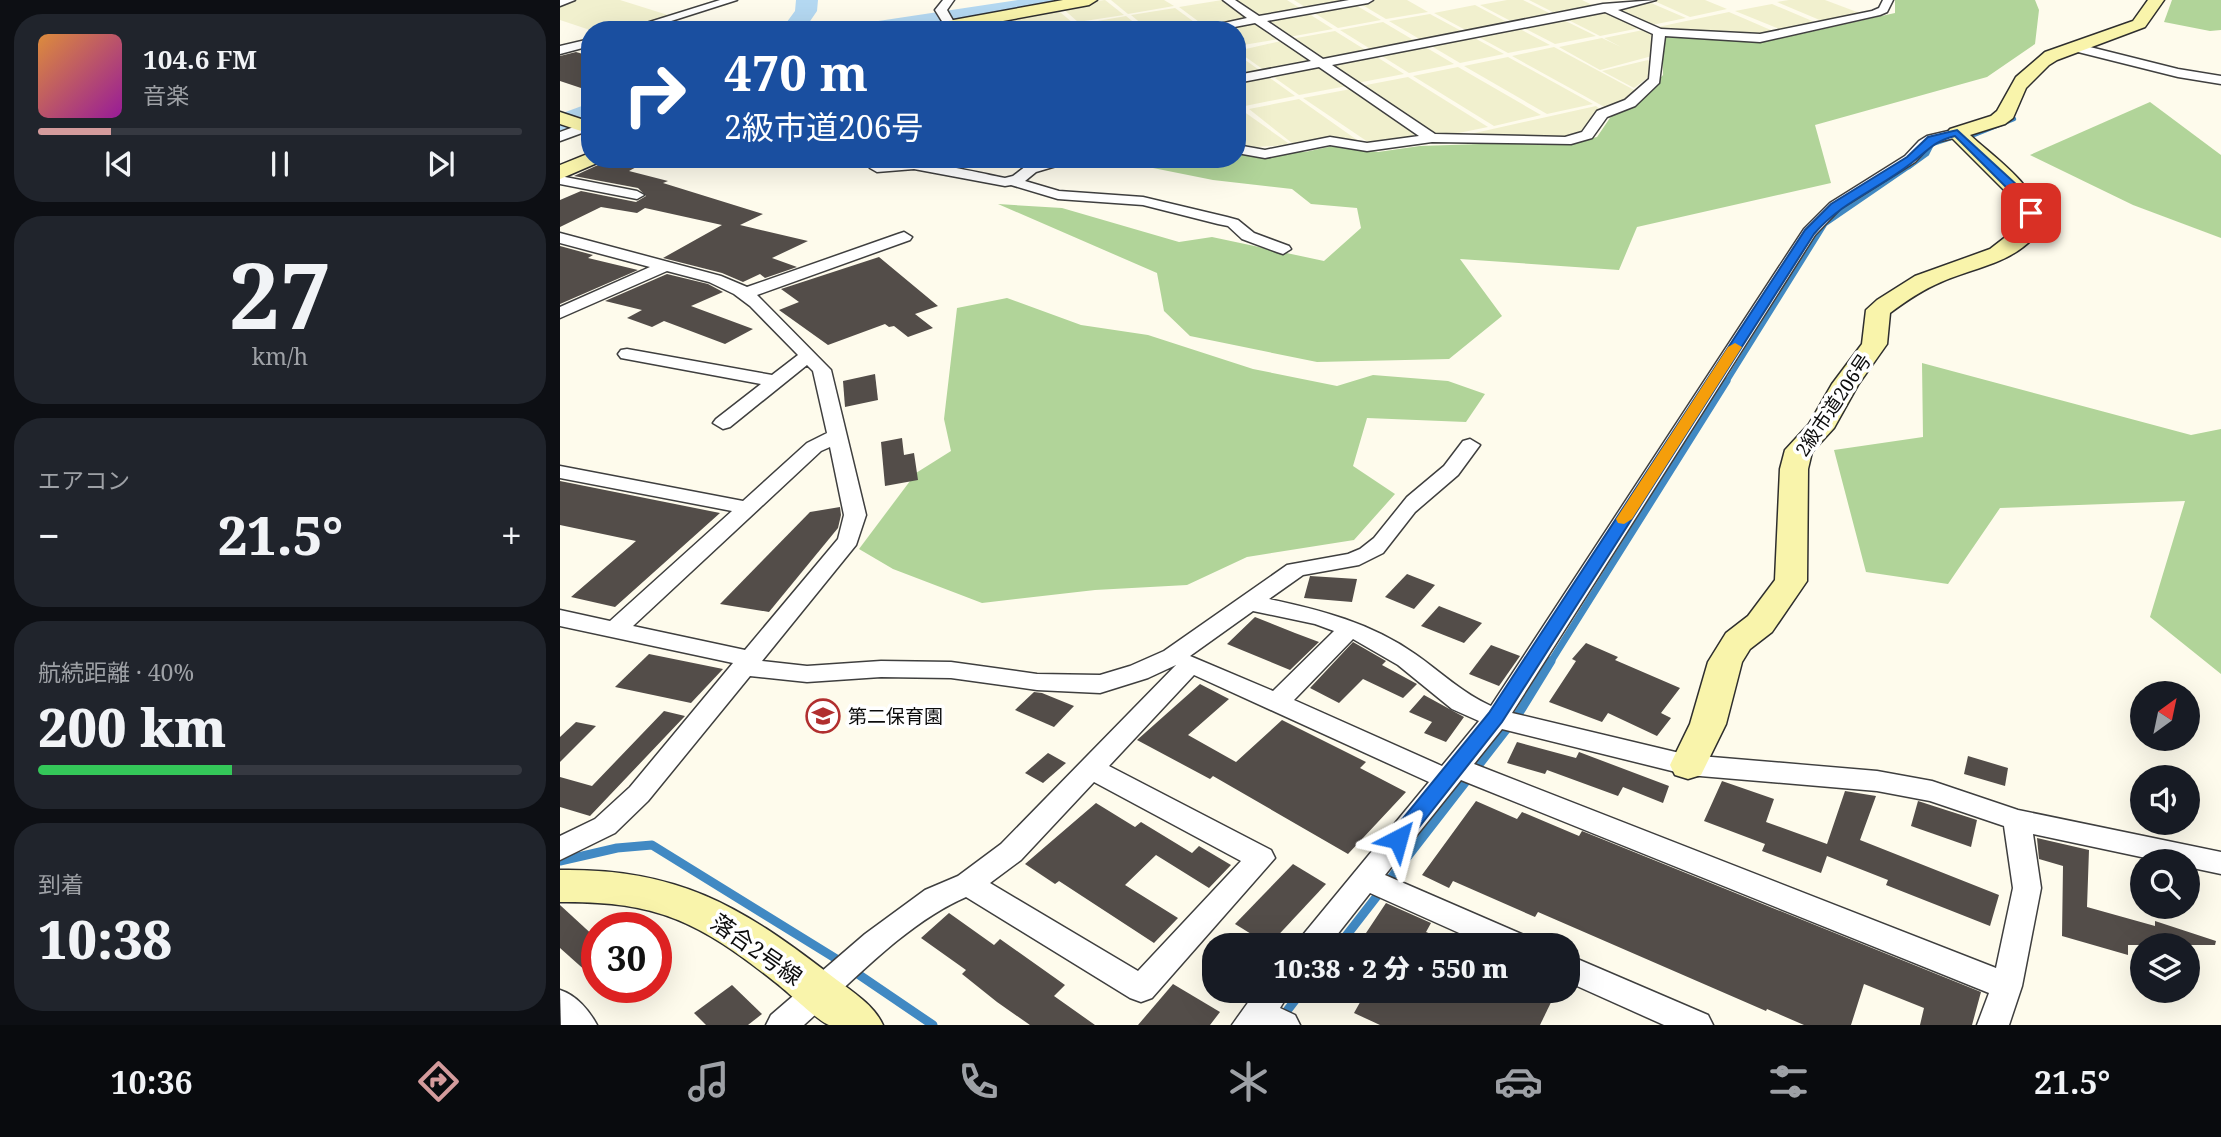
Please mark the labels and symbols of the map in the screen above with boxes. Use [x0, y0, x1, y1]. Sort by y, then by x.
pin [2001, 183, 2061, 243]
street label: 2級市道206号 [1789, 349, 1877, 461]
north arrow [2130, 681, 2200, 751]
school or university icon: 第二保育園 [804, 697, 842, 735]
place label: 第二保育園 [848, 703, 943, 729]
position arrow [1361, 802, 1435, 876]
street label: 落合2号線 [705, 906, 809, 992]
speed limit sign: 30 [581, 912, 672, 1003]

